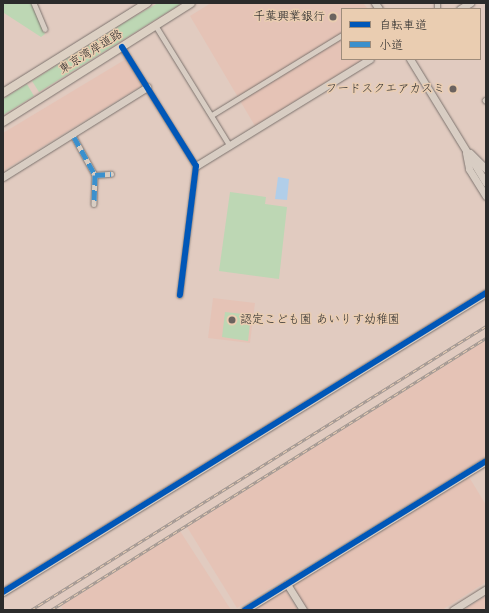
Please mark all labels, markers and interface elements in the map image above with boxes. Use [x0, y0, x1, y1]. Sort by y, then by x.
legend [341, 8, 481, 60]
place label: 千葉興業銀行 [253, 10, 325, 24]
marker: 千葉興業銀行 [328, 12, 338, 22]
text: 自転車道 [379, 17, 427, 33]
street label: 東京湾岸道路 [57, 27, 125, 77]
text: 小道 [379, 37, 403, 53]
place label: フードスクエアカスミ [325, 82, 445, 96]
marker: フードスクエアカスミ [448, 84, 458, 94]
place label: 認定こども園 あいりす幼稚園 [240, 313, 400, 327]
marker: 認定こども園 あいりす幼稚園 [227, 315, 237, 325]

